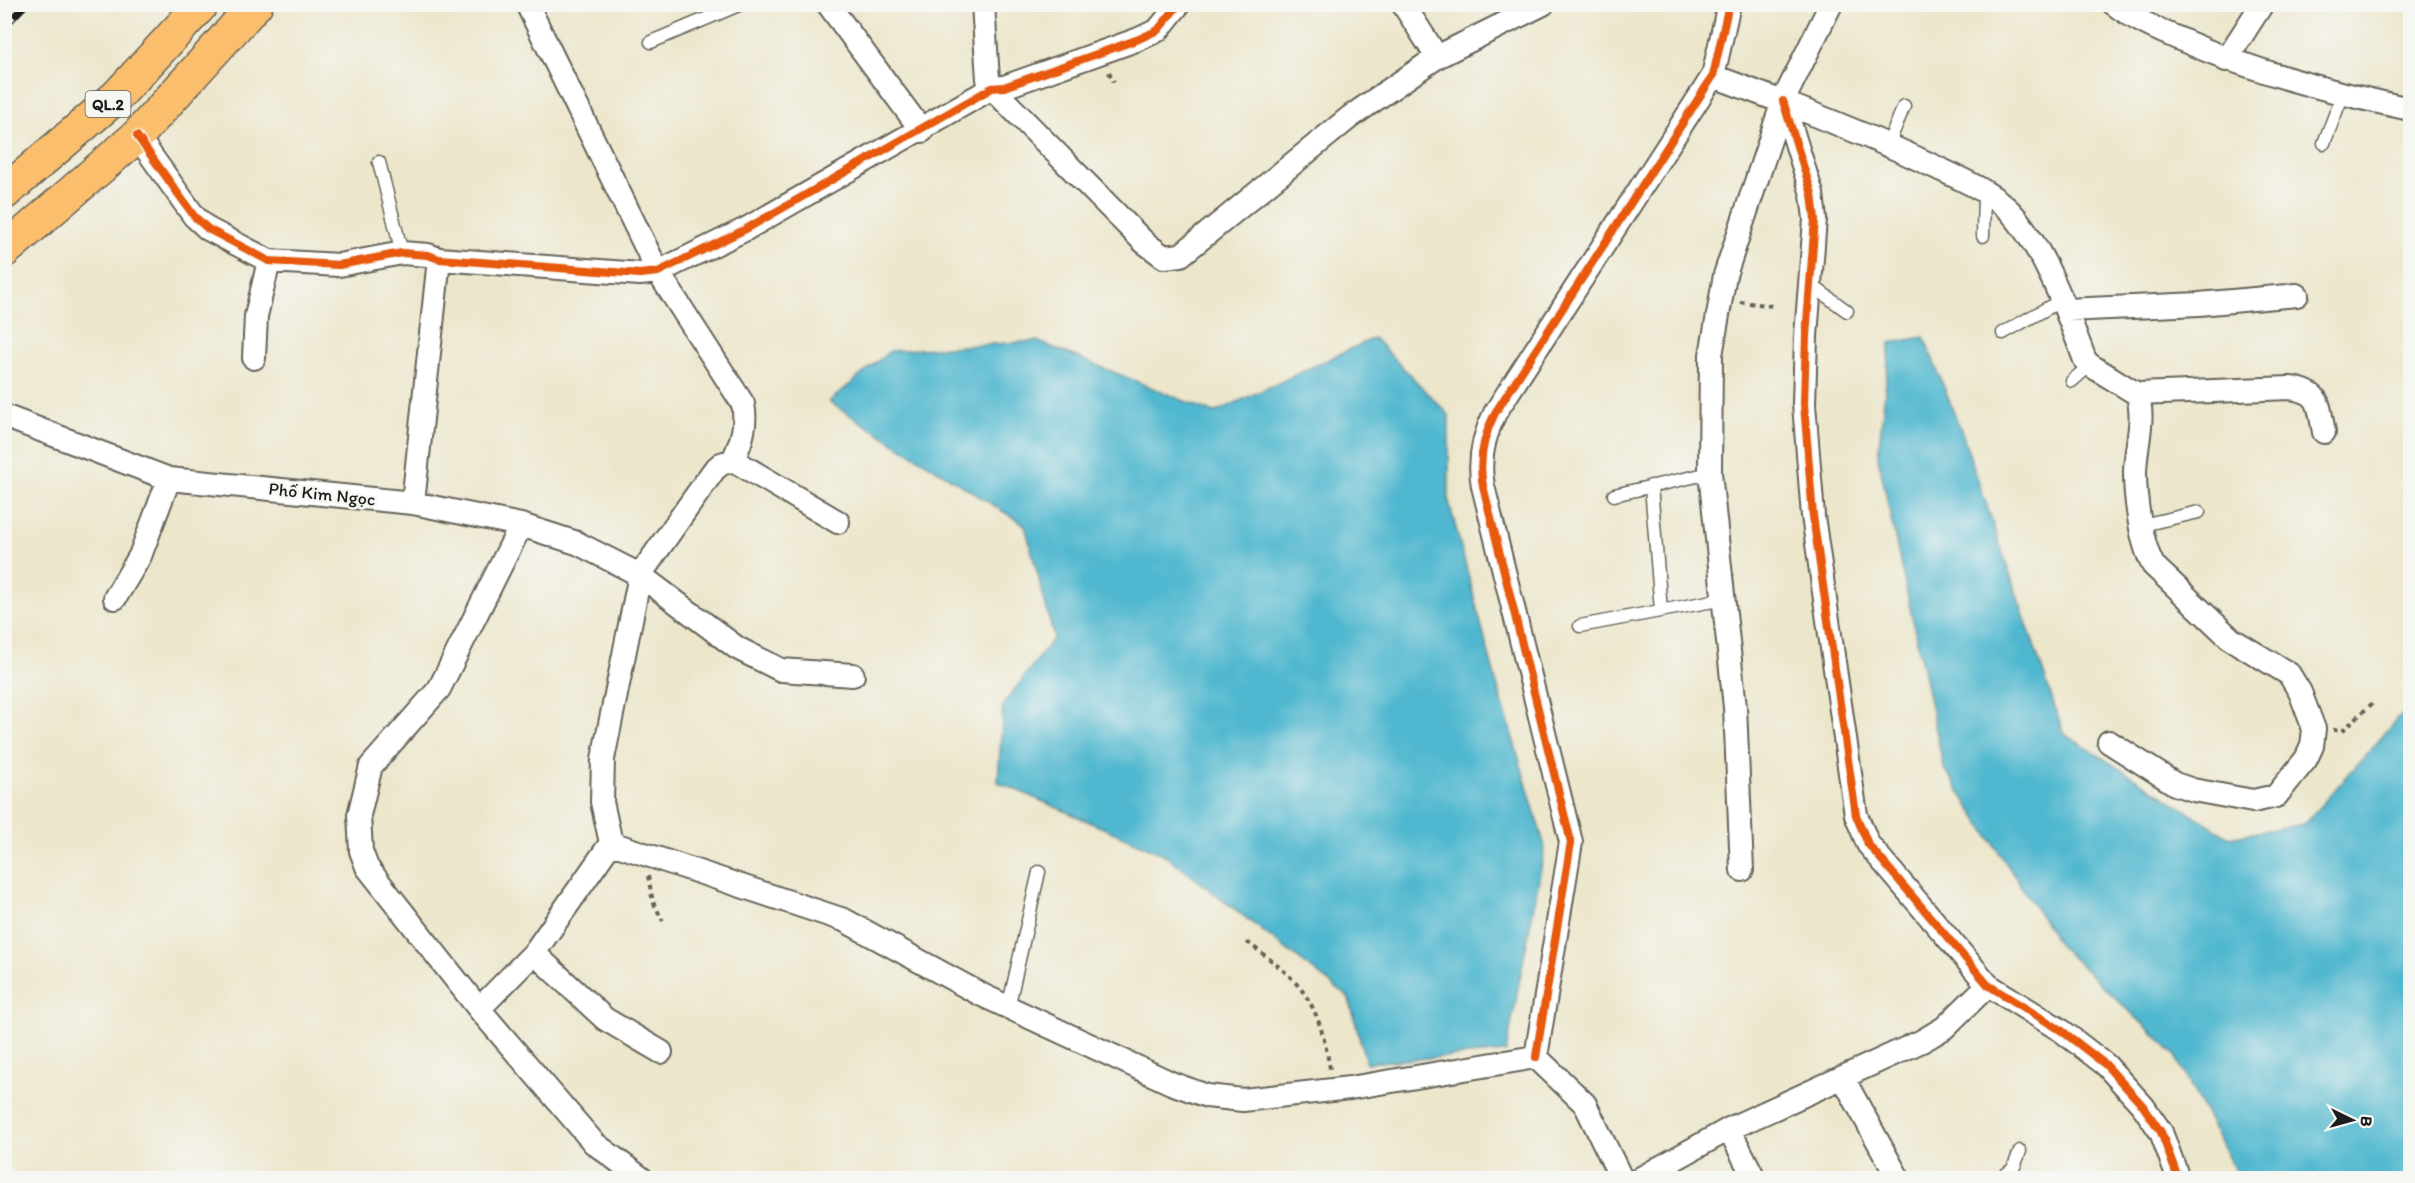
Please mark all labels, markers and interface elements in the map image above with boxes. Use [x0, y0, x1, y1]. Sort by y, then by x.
road number: QL.2 [86, 91, 130, 117]
street label: Phố Kim Ngọc [267, 477, 377, 511]
north arrow [2322, 1090, 2382, 1150]
text: B [2356, 1115, 2376, 1128]

